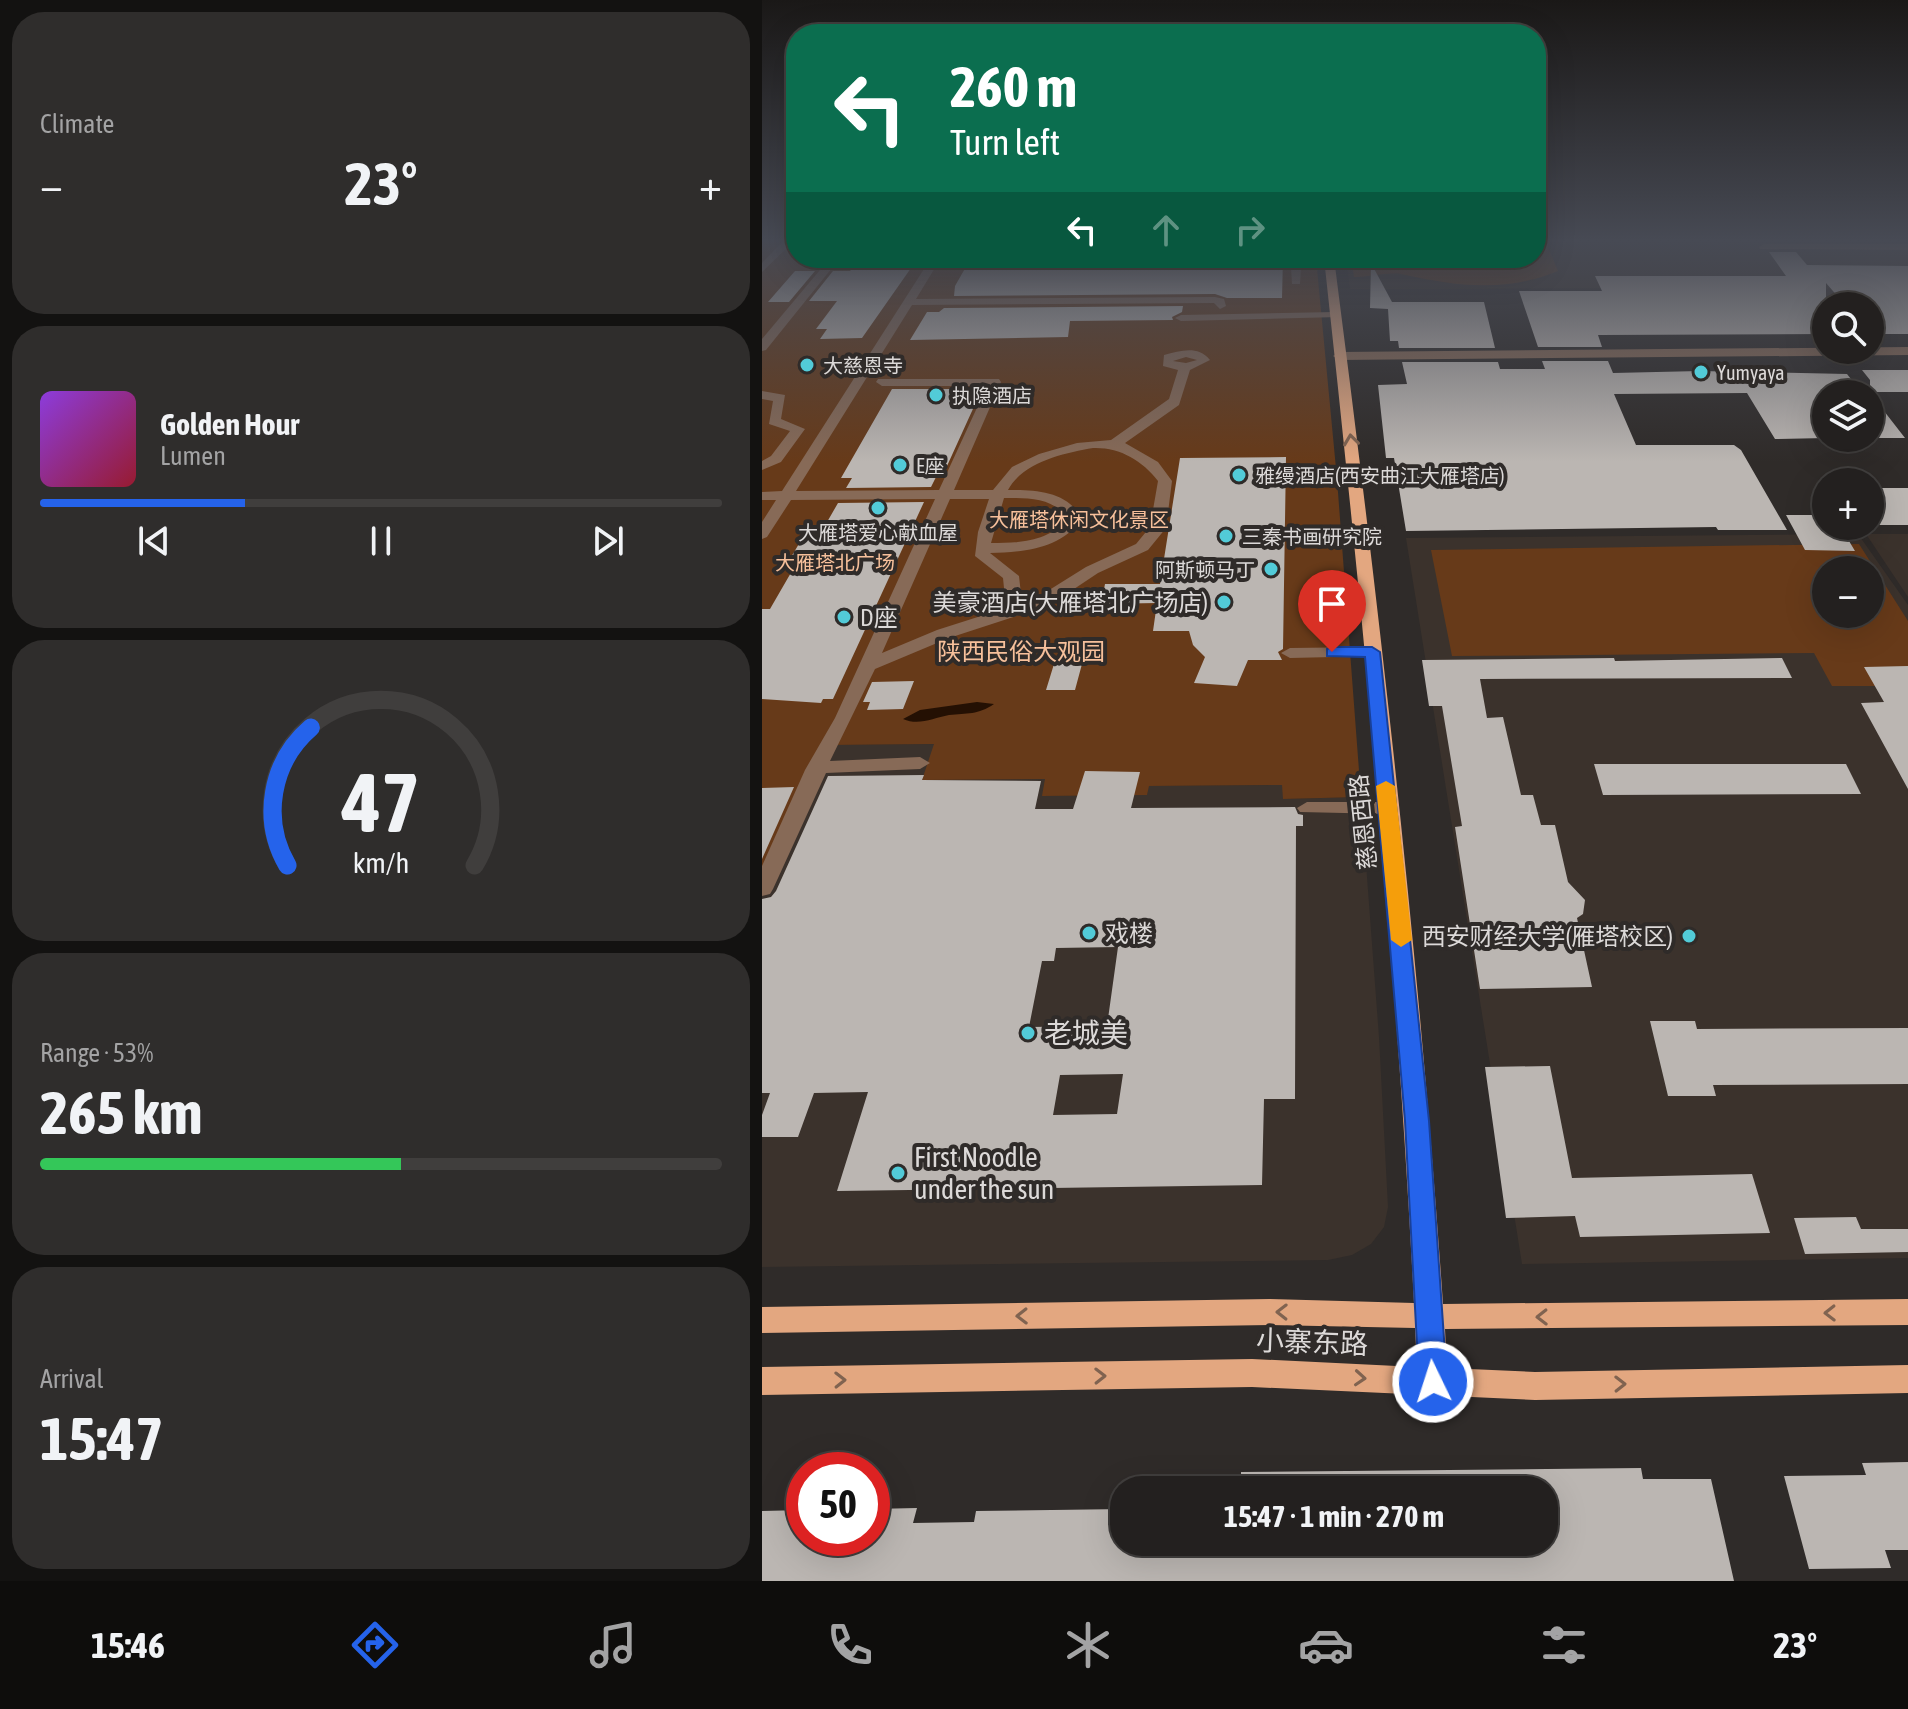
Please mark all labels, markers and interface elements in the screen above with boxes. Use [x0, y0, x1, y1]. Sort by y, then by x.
text: 260 m [950, 55, 1077, 119]
icon: left [818, 56, 922, 160]
text: Climate [40, 109, 114, 139]
text: Turn left [950, 121, 1060, 163]
text: 23° [345, 149, 417, 218]
text: − [40, 159, 63, 209]
text: + [699, 159, 722, 209]
icon: left [1060, 208, 1104, 252]
icon: ahead [1144, 208, 1188, 252]
icon: right [1228, 208, 1272, 252]
map controls [1812, 292, 1884, 628]
button: search [1812, 292, 1884, 364]
place label: 大慈恩寺 [823, 354, 903, 377]
marker: 大慈恩寺 [798, 356, 816, 374]
place label: Yumyaya [1717, 361, 1785, 384]
marker: Yumyaya [1692, 363, 1710, 381]
button: layers [1812, 380, 1884, 452]
place label: 执隐酒店 [952, 384, 1032, 407]
marker: 执隐酒店 [927, 386, 945, 404]
text: Golden Hour [160, 407, 299, 441]
one-way arrow [1342, 433, 1359, 446]
text: Lumen [160, 441, 226, 471]
place label: E座 [916, 454, 945, 477]
marker: E座 [891, 456, 909, 474]
place label: 雅缦酒店(西安曲江大雁塔店) [1255, 464, 1505, 487]
marker: 雅缦酒店(西安曲江大雁塔店) [1230, 466, 1248, 484]
button: + [1812, 468, 1884, 540]
marker: 大雁塔爱心献血屋 [869, 499, 887, 517]
park label: 大雁塔休闲文化景区 [989, 508, 1169, 531]
icon: previous [132, 519, 176, 563]
icon: pause [359, 519, 403, 563]
icon: next [586, 519, 630, 563]
place label: 大雁塔爱心献血屋 [798, 521, 958, 544]
place label: 三秦书画研究院 [1242, 525, 1382, 548]
marker: 三秦书画研究院 [1217, 527, 1235, 545]
park label: 大雁塔北广场 [775, 551, 895, 574]
button: − [1812, 556, 1884, 628]
place label: 阿斯顿马丁 [1155, 558, 1255, 581]
marker: 阿斯顿马丁 [1262, 560, 1280, 578]
pin [1298, 570, 1366, 652]
icon: arrive [1310, 582, 1354, 626]
place label: 美豪酒店(大雁塔北广场店) [932, 589, 1208, 616]
marker: 美豪酒店(大雁塔北广场店) [1215, 593, 1233, 611]
place label: D座 [860, 604, 897, 631]
marker: D座 [835, 608, 853, 626]
park label: 陕西民俗大观园 [937, 638, 1105, 665]
text: 47 [341, 754, 420, 850]
street label: 慈恩西路 [1345, 773, 1381, 871]
text: km/h [353, 847, 409, 880]
place label: 戏楼 [1105, 920, 1153, 947]
place label: 西安财经大学(雁塔校区) [1421, 923, 1673, 950]
marker: 戏楼 [1080, 924, 1098, 942]
marker: 西安财经大学(雁塔校区) [1680, 927, 1698, 945]
place label: 老城美 [1044, 1017, 1128, 1049]
marker: 老城美 [1019, 1024, 1037, 1042]
text: Range · 53% [40, 1038, 153, 1068]
text: 265 km [40, 1078, 202, 1147]
place label: First Noodle under the sun [914, 1141, 1054, 1205]
marker: First Noodle under the sun [889, 1164, 907, 1182]
one-way arrow [1275, 1304, 1288, 1321]
one-way arrow [1823, 1304, 1836, 1322]
one-way arrow [1015, 1307, 1028, 1325]
one-way arrow [1535, 1309, 1548, 1326]
street label: 小寨东路 [1255, 1324, 1369, 1360]
position arrow [1391, 1340, 1475, 1424]
text: Arrival [40, 1364, 104, 1394]
one-way arrow [1094, 1367, 1107, 1385]
one-way arrow [1354, 1369, 1367, 1386]
one-way arrow [834, 1371, 847, 1389]
one-way arrow [1614, 1375, 1627, 1393]
text: 15:47 [40, 1404, 163, 1473]
speed limit sign: 50 [786, 1452, 890, 1556]
text: 15:47 · 1 min · 270 m [1224, 1499, 1444, 1533]
icon: directions [347, 1617, 403, 1673]
icon: music [585, 1617, 641, 1673]
icon: phone [822, 1617, 878, 1673]
icon: climate [1060, 1617, 1116, 1673]
icon: car [1298, 1617, 1354, 1673]
icon: filters [1536, 1617, 1592, 1673]
text: 15:46 [91, 1624, 165, 1666]
text: 23° [1773, 1624, 1817, 1666]

